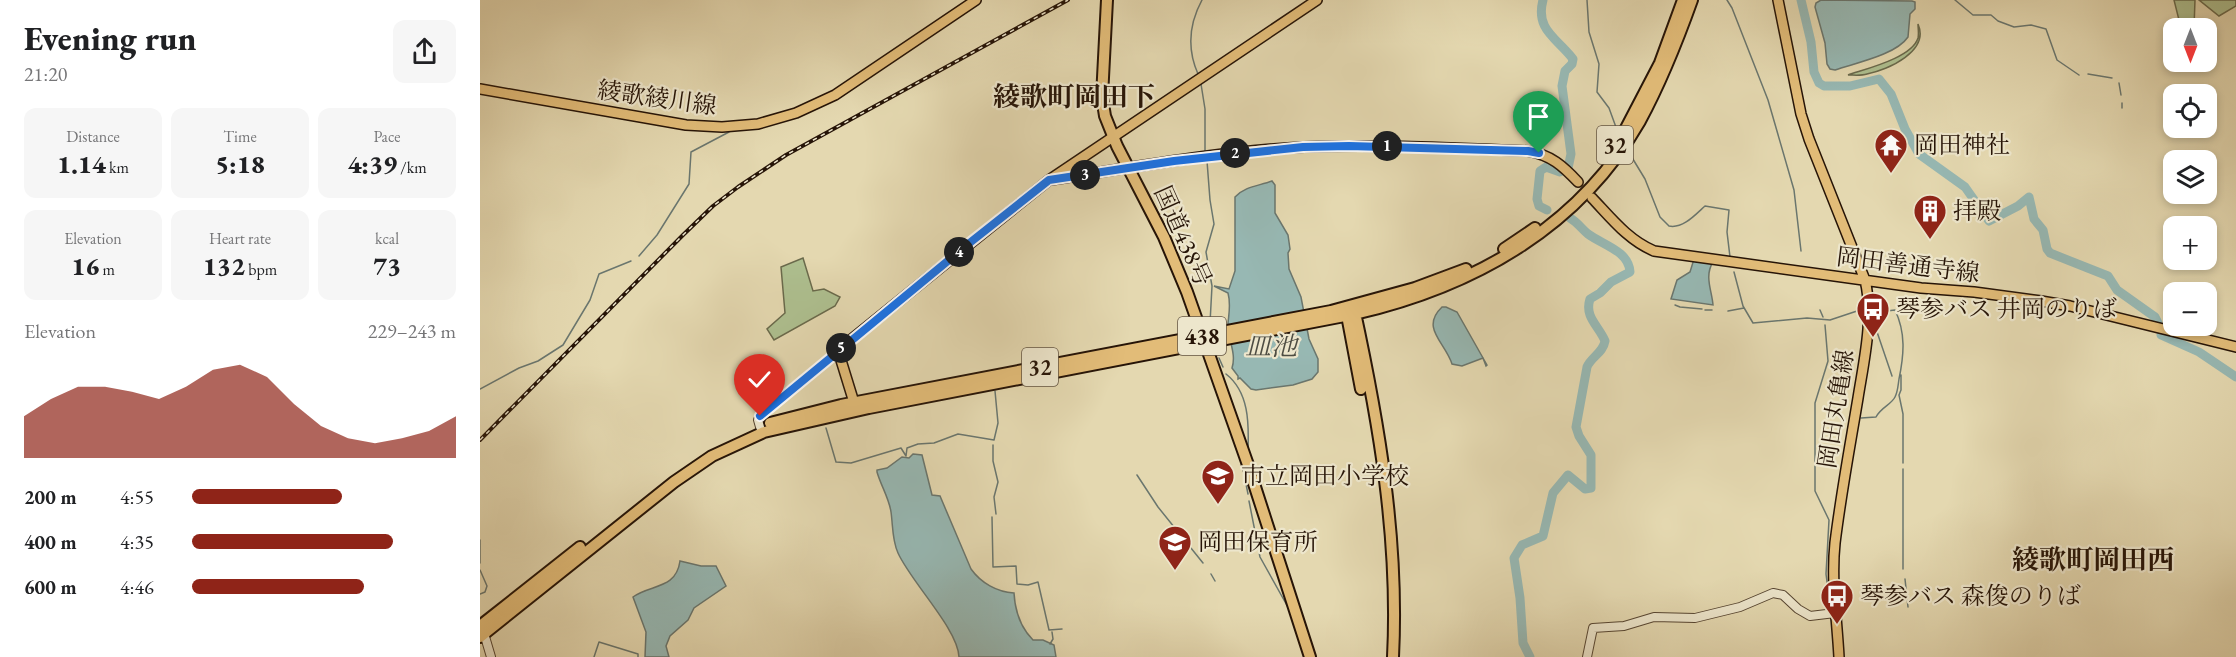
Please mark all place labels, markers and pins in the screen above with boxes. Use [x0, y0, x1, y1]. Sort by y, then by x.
pin [1513, 91, 1564, 153]
temple icon: 岡田神社 [1873, 127, 1909, 174]
place label: 岡田神社 [1914, 129, 2010, 160]
pin: 1 [1372, 131, 1402, 161]
pin: 2 [1220, 138, 1250, 168]
pin: 3 [1070, 160, 1100, 190]
building icon: 拝殿 [1912, 193, 1948, 240]
place label: 拝殿 [1953, 195, 2001, 226]
pin: 4 [944, 237, 974, 267]
bus stop icon: 琴参バス 井岡のりば [1855, 291, 1891, 338]
place label: 琴参バス 井岡のりば [1896, 293, 2117, 324]
pin: 5 [826, 333, 856, 363]
pin [734, 354, 785, 416]
school or university icon: 市立岡田小学校 [1200, 458, 1236, 505]
place label: 市立岡田小学校 [1241, 460, 1409, 491]
school or university icon: 岡田保育所 [1157, 524, 1193, 571]
place label: 岡田保育所 [1198, 526, 1318, 557]
bus stop icon: 琴参バス 森俊のりば [1819, 578, 1855, 625]
place label: 琴参バス 森俊のりば [1860, 580, 2081, 611]

